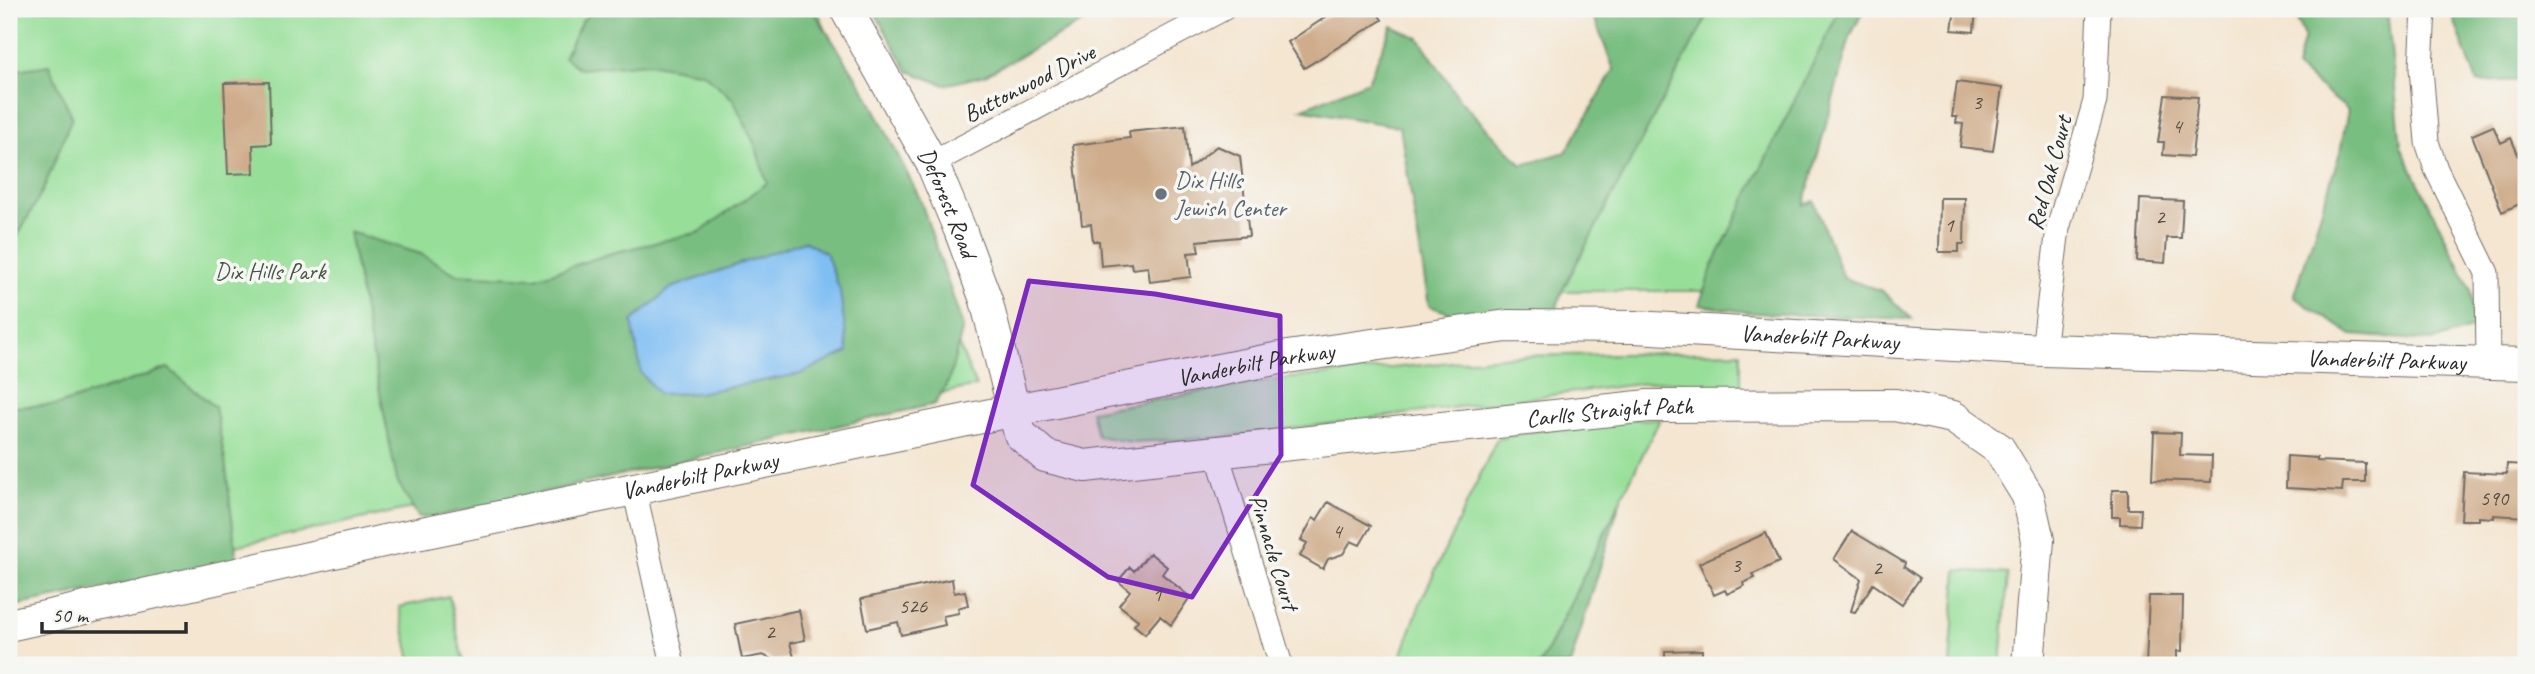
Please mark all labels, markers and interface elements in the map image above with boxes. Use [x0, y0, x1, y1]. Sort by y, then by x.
street label: Buttonwood Drive [958, 36, 1102, 129]
house number: 3 [1972, 89, 1983, 115]
street label: Red Oak Court [2019, 111, 2079, 233]
house number: 4 [2172, 113, 2184, 139]
street label: Deforest Road [911, 142, 985, 265]
place label: Dix Hills Jewish Center [1174, 165, 1288, 223]
marker: Dix Hills Jewish Center [1153, 186, 1169, 202]
house number: 2 [2155, 204, 2166, 230]
house number: 1 [1944, 212, 1955, 238]
park label: Dix Hills Park [215, 256, 327, 286]
street label: Vanderbilt Parkway [1739, 318, 1902, 357]
street label: Vanderbilt Parkway [1175, 335, 1338, 393]
street label: Vanderbilt Parkway [2306, 343, 2468, 377]
street label: Carlls Straight Path [1524, 391, 1694, 434]
street label: Vanderbilt Parkway [619, 444, 783, 506]
house number: 590 [2480, 485, 2510, 511]
street label: Pinnacle Court [1242, 491, 1307, 616]
house number: 4 [1332, 518, 1344, 544]
house number: 3 [1731, 552, 1742, 578]
house number: 2 [1872, 555, 1883, 581]
house number: 1 [1152, 581, 1163, 607]
scale bar [42, 590, 186, 634]
house number: 526 [899, 593, 928, 619]
text: 50 m [52, 602, 90, 628]
house number: 2 [765, 619, 776, 645]

